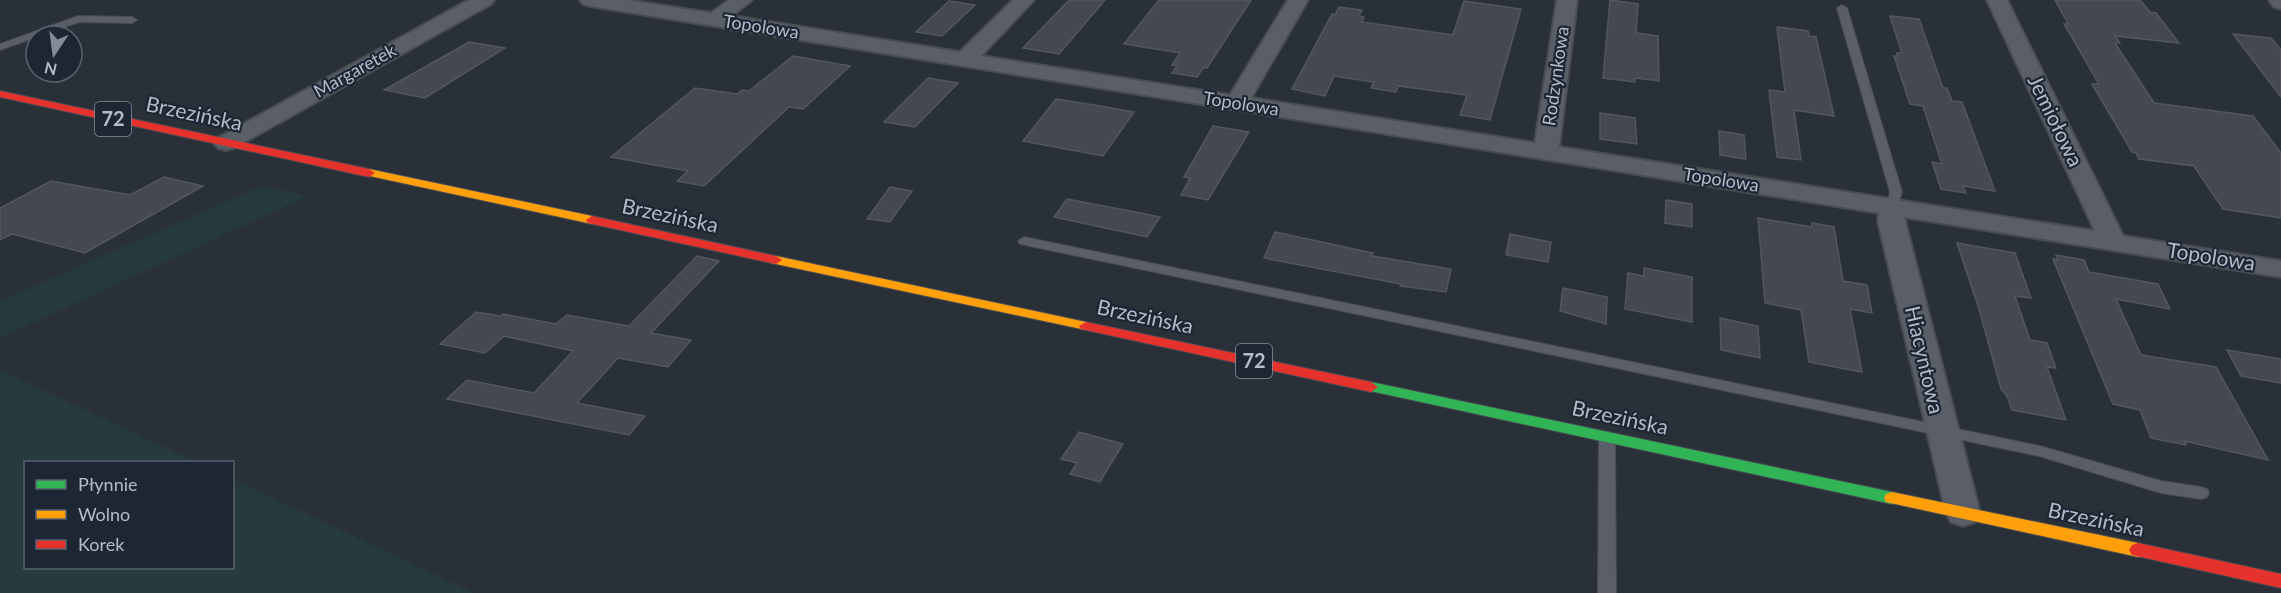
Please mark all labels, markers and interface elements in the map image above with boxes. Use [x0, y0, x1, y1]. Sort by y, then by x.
street label: Topolowa [722, 9, 801, 43]
north arrow [24, 24, 84, 84]
street label: Rodzynkowa [1537, 25, 1573, 127]
street label: Margaretek [310, 38, 400, 102]
text: N [42, 58, 59, 80]
street label: Jemiołowa [2023, 70, 2089, 170]
street label: Topolowa [1202, 86, 1281, 120]
street label: Brzezińska [144, 90, 245, 135]
road number: 72 [95, 102, 131, 136]
street label: Topolowa [1682, 162, 1761, 196]
street label: Brzezińska [620, 192, 721, 237]
street label: Topolowa [2165, 236, 2257, 275]
street label: Brzezińska [1095, 293, 1196, 338]
street label: Hiacyntowa [1901, 303, 1950, 416]
road number: 72 [1236, 344, 1272, 378]
street label: Brzezińska [1570, 394, 1671, 439]
legend [24, 461, 234, 569]
text: Płynnie [78, 473, 138, 495]
street label: Brzezińska [2046, 496, 2147, 541]
text: Wolno [78, 503, 130, 525]
text: Korek [78, 533, 125, 555]

